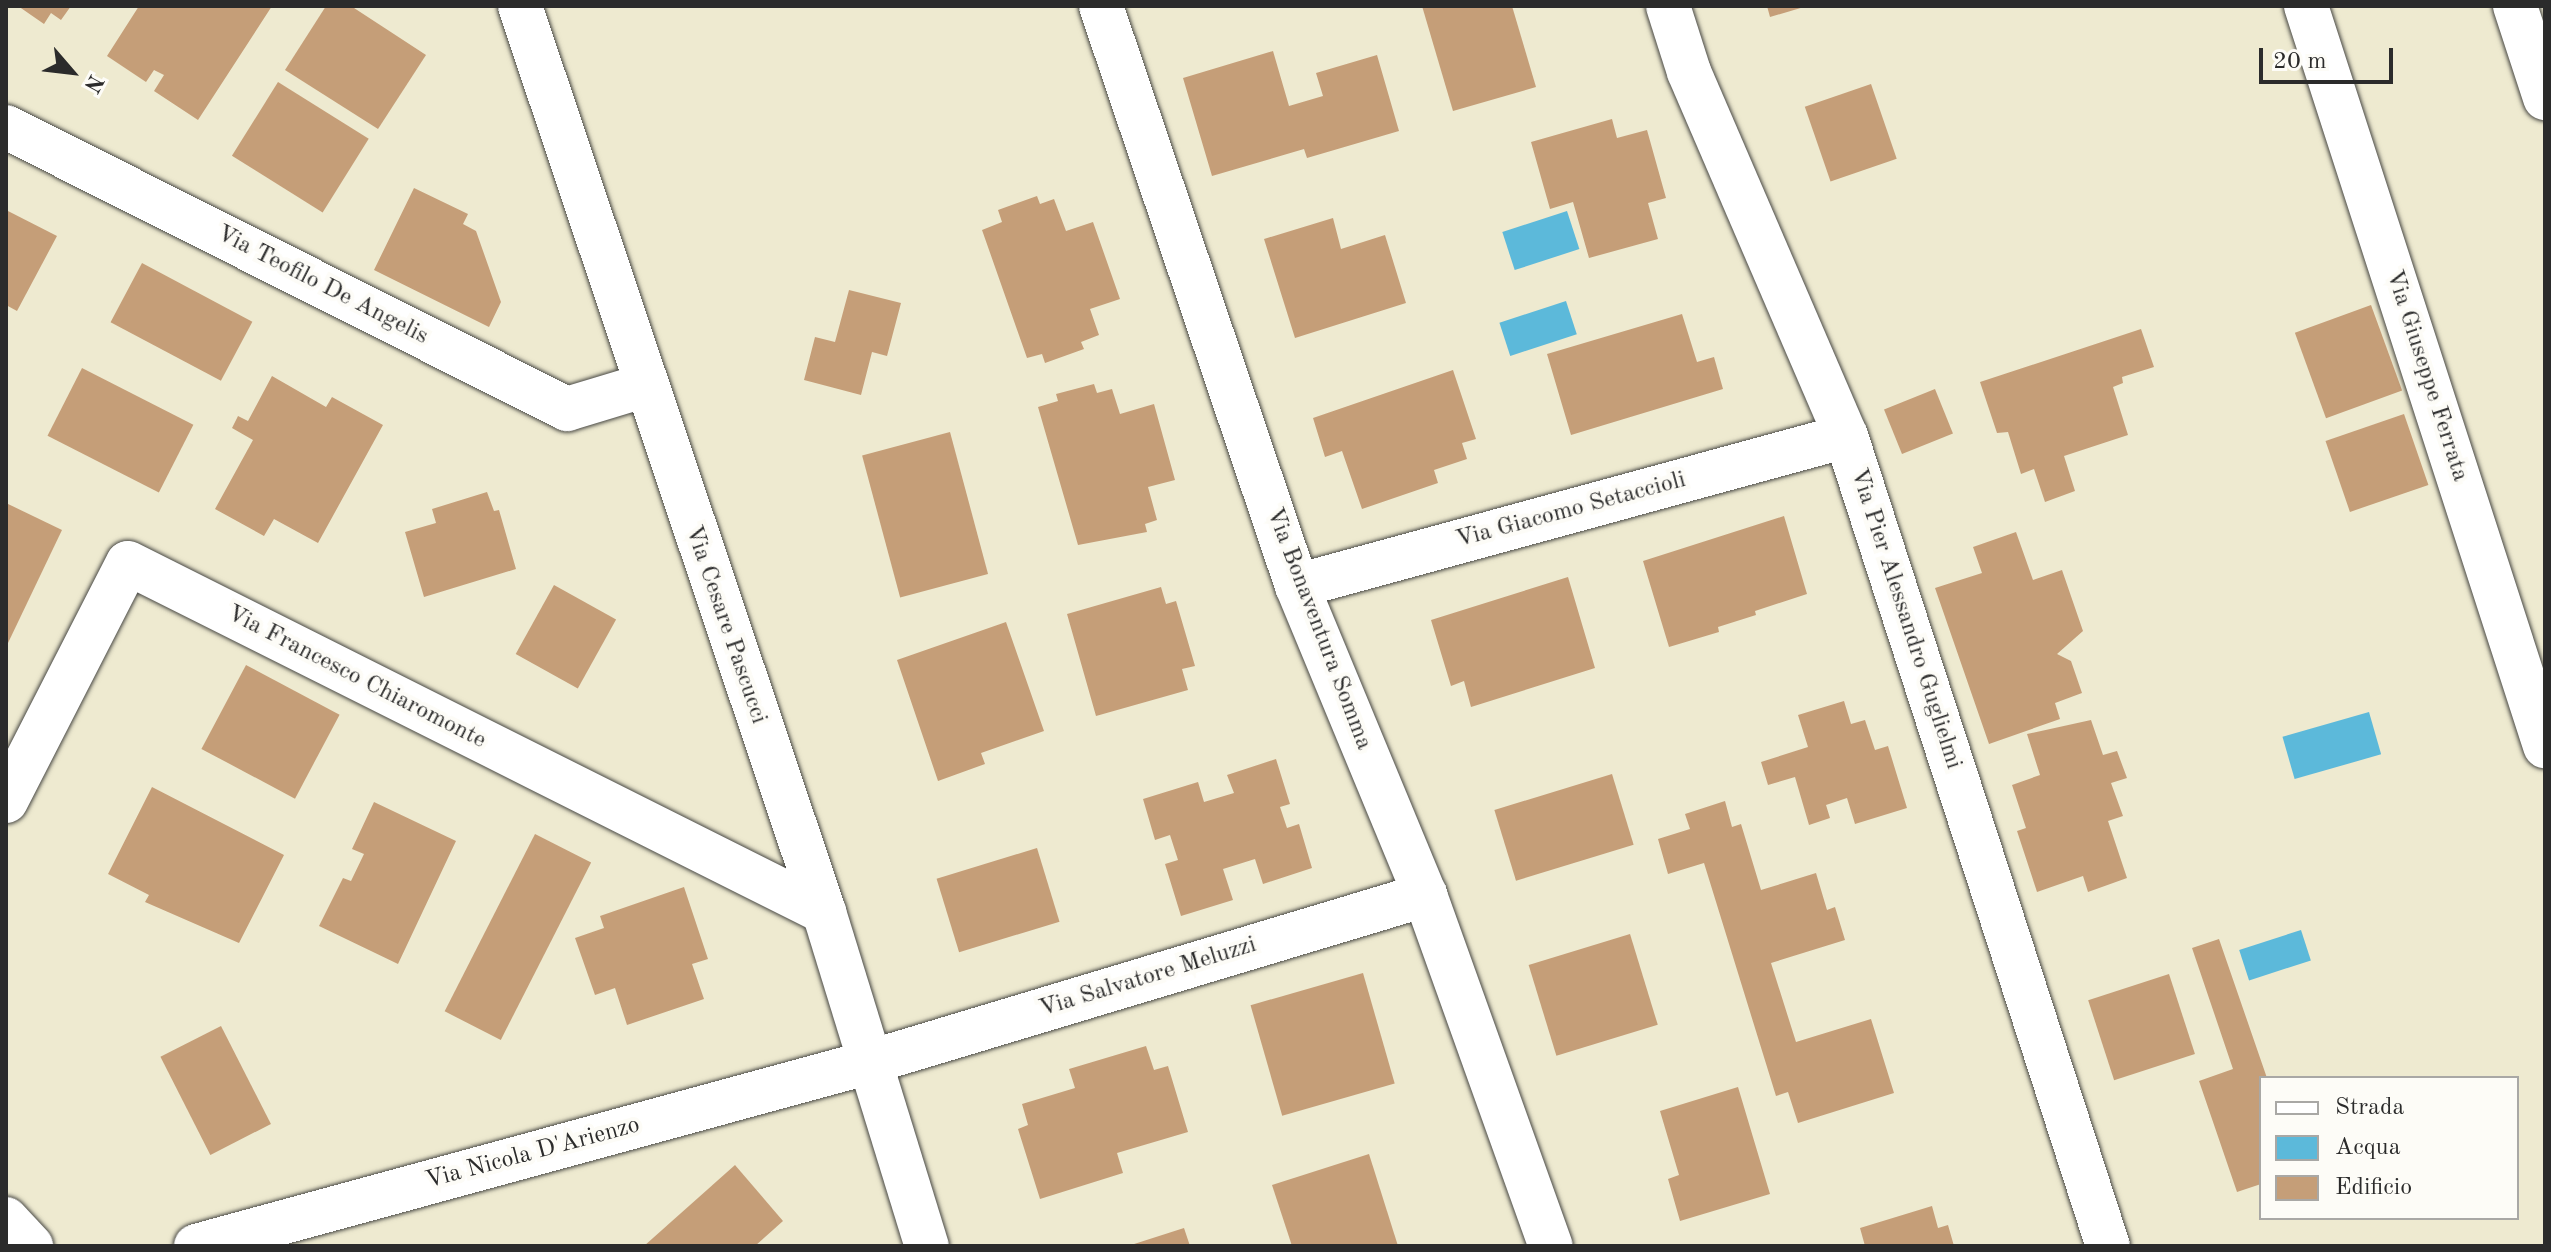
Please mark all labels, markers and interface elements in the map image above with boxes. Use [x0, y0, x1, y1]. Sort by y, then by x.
north arrow [32, 32, 112, 112]
scale bar [2263, 32, 2397, 82]
text: 20 m [2273, 50, 2327, 74]
text: N [80, 71, 107, 96]
street label: Via Teofilo De Angelis [211, 220, 433, 352]
street label: Via Giuseppe Ferrata [2378, 267, 2474, 485]
street label: Via Pier Alessandro Guglielmi [1843, 465, 1967, 773]
street label: Via Giacomo Setaccioli [1453, 466, 1689, 556]
street label: Via Bonaventura Somma [1259, 504, 1377, 754]
street label: Via Cesare Pascucci [678, 522, 772, 728]
street label: Via Francesco Chiaromonte [222, 600, 490, 756]
street label: Via Salvatore Meluzzi [1036, 931, 1260, 1025]
legend [2259, 1076, 2519, 1220]
text: Strada [2335, 1096, 2404, 1120]
street label: Via Nicola D'Arienzo [423, 1112, 643, 1196]
text: Acqua [2335, 1136, 2401, 1160]
text: Edificio [2335, 1176, 2412, 1200]

